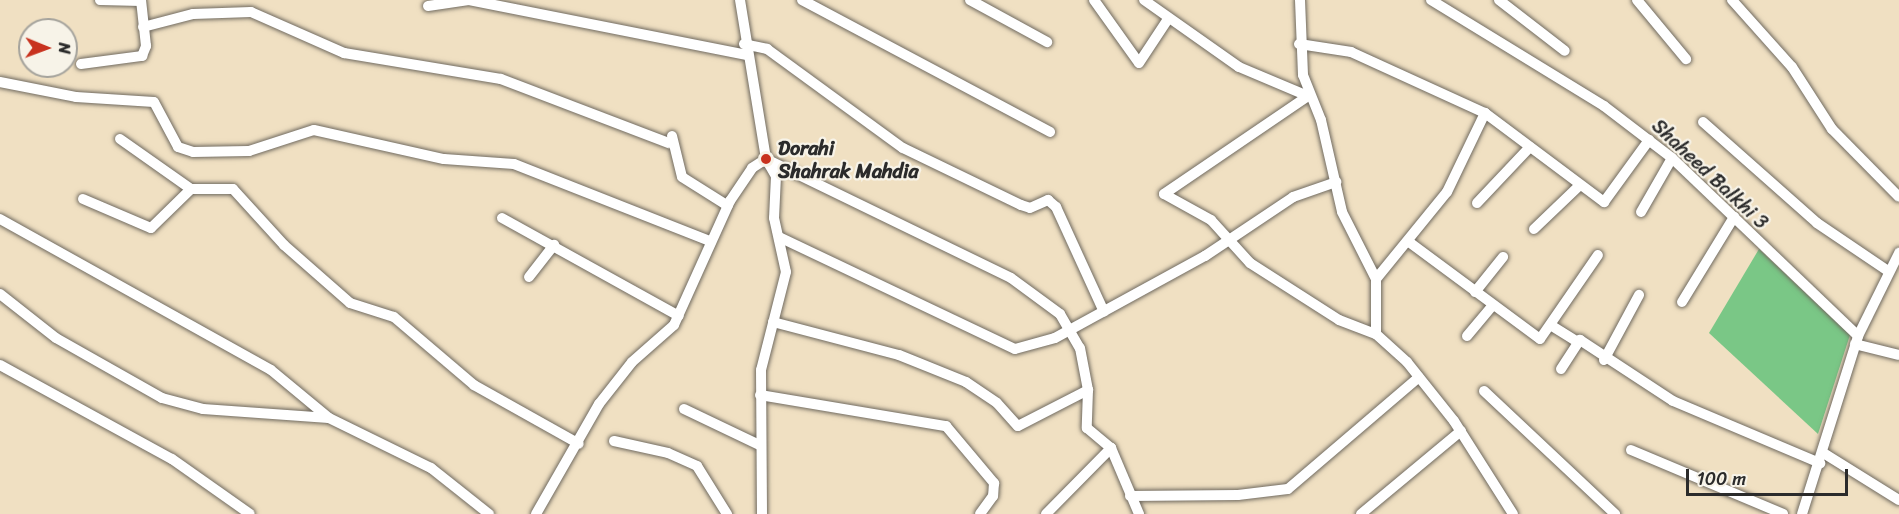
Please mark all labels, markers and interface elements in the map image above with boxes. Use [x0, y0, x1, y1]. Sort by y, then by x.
north arrow [18, 18, 78, 78]
text: N [50, 42, 79, 54]
street label: Shaheed Balkhi 3 [1647, 114, 1773, 234]
place label: Dorahi Shahrak Mahdia [778, 136, 919, 183]
marker: Dorahi Shahrak Mahdia [759, 152, 773, 166]
scale bar [1689, 457, 1851, 495]
text: 100 m [1697, 463, 1746, 495]

